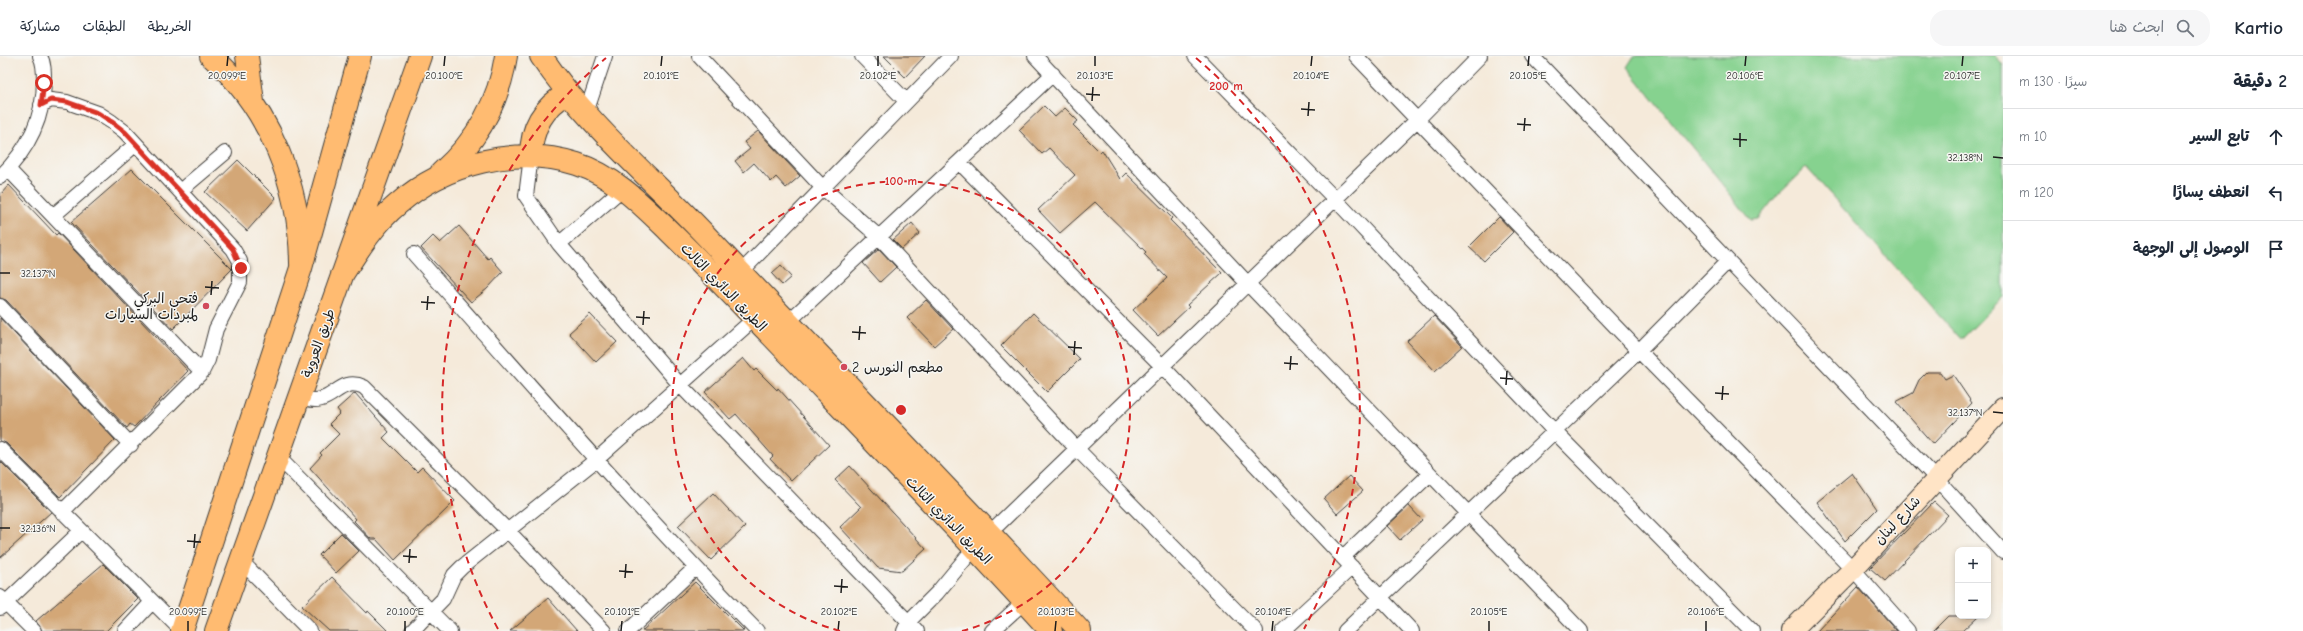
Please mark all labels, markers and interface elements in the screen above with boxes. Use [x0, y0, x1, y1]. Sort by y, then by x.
search box [1930, 10, 2210, 46]
icon: search [2174, 17, 2196, 39]
text: Kartio [2234, 17, 2283, 39]
text: مشاركة [20, 18, 60, 35]
text: الطبقات [82, 18, 126, 35]
text: الخريطة [148, 18, 191, 35]
text: ابحث هنا [2109, 18, 2164, 36]
text: 20.099°E [208, 70, 246, 82]
text: 20.100°E [425, 70, 463, 82]
text: 20.101°E [643, 70, 679, 82]
text: 20.102°E [860, 70, 896, 82]
text: 20.103°E [1077, 70, 1113, 82]
text: 20.104°E [1293, 70, 1329, 82]
text: 20.105°E [1510, 70, 1546, 82]
text: 20.106°E [1727, 70, 1763, 82]
text: 20.107°E [1944, 70, 1980, 82]
text: 2 دقيقة [2233, 72, 2287, 91]
route start [35, 74, 53, 92]
text: سيرًا · 130 m [2019, 74, 2087, 89]
text: 200 m [1209, 79, 1243, 93]
icon: ahead [2265, 126, 2287, 148]
text: تابع السير [2190, 127, 2249, 145]
text: 10 m [2019, 129, 2047, 144]
text: 32.138°N [1947, 152, 1983, 164]
text: 100 m [885, 174, 917, 188]
icon: left [2265, 182, 2287, 204]
text: انعطف يسارًا [2173, 183, 2249, 201]
text: 120 m [2019, 185, 2054, 200]
icon: arrive [2265, 238, 2287, 260]
text: الوصول إلى الوجهة [2133, 239, 2249, 257]
street label: الطريق الدائري الثالث [676, 240, 770, 336]
route end [232, 259, 250, 277]
text: 32.137°N [21, 268, 55, 280]
place label: فتحي البركي لمبردات السيارات [105, 290, 198, 323]
marker: فتحي البركي لمبردات السيارات [201, 301, 211, 311]
street label: طريق العروبة [298, 306, 339, 380]
place label: مطعم النورس 2 [852, 359, 943, 378]
marker: مطعم النورس 2 [839, 362, 849, 372]
centre of rings [894, 403, 908, 417]
text: 32.137°N [1948, 407, 1982, 419]
street label: الطريق الدائري الثالث [901, 473, 995, 569]
street label: شارع لبنان [1871, 493, 1925, 549]
text: 32.136°N [20, 523, 56, 535]
map controls [1955, 547, 1991, 619]
button: + [1955, 547, 1991, 583]
button: − [1955, 583, 1991, 619]
text: 20.099°E [169, 606, 207, 618]
text: 20.100°E [386, 606, 424, 618]
text: 20.101°E [604, 606, 640, 618]
text: 20.102°E [821, 606, 857, 618]
text: 20.103°E [1038, 606, 1074, 618]
text: 20.104°E [1255, 606, 1291, 618]
text: 20.105°E [1471, 606, 1507, 618]
text: 20.106°E [1688, 606, 1724, 618]

